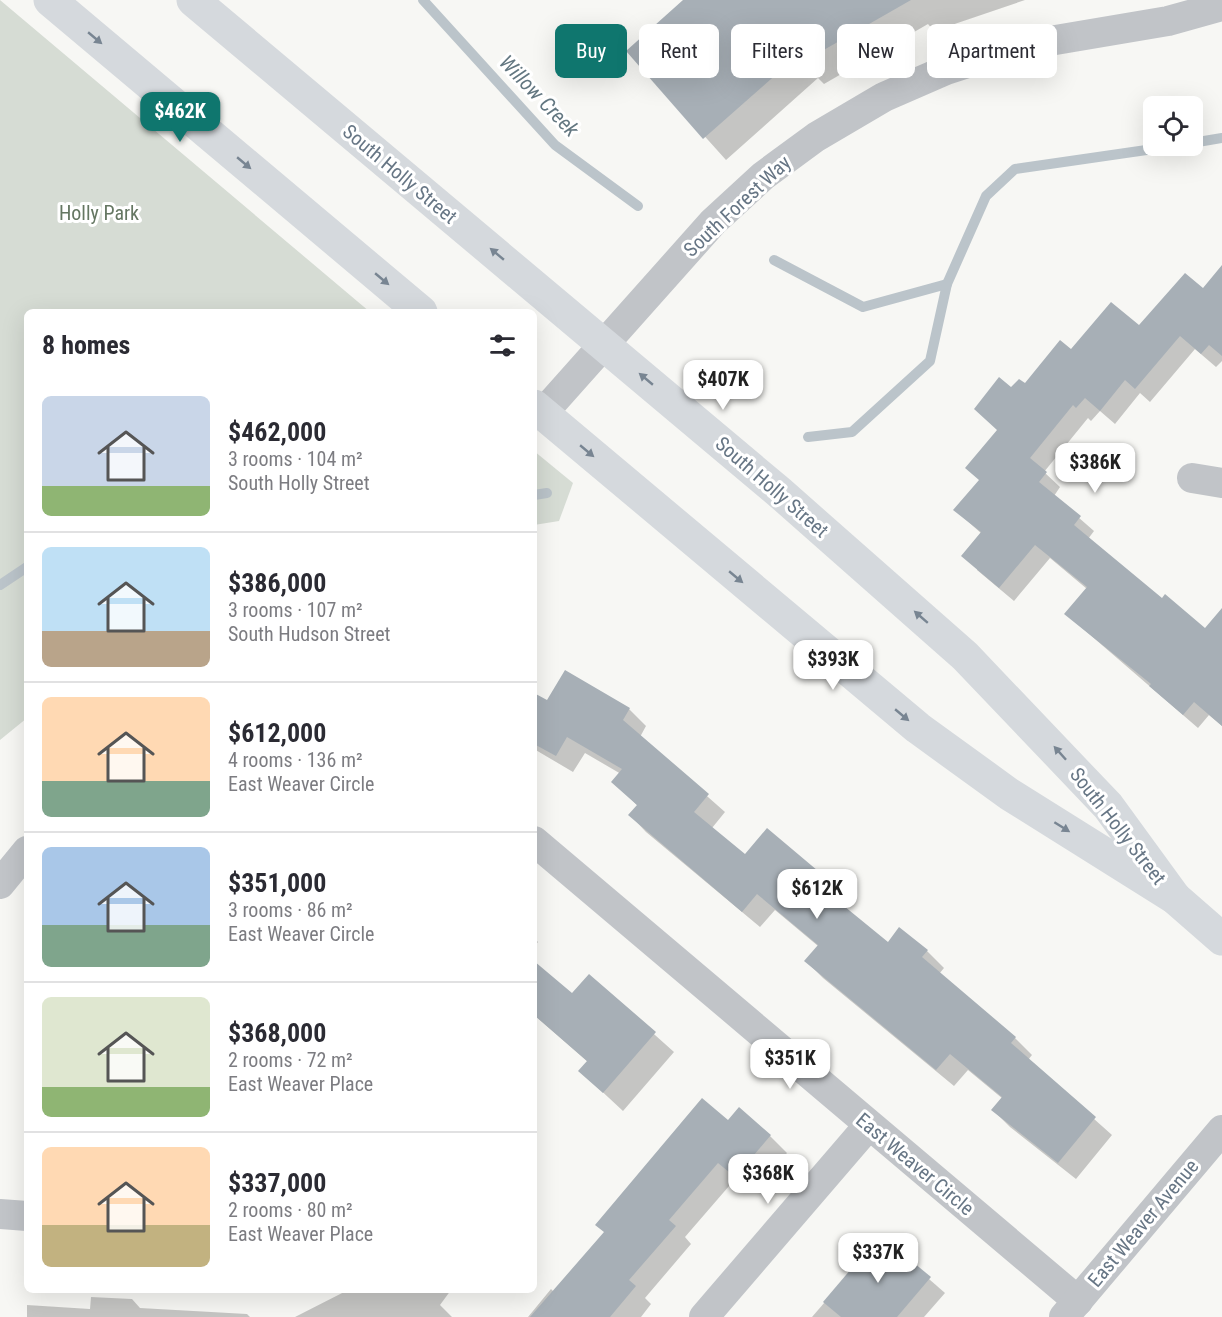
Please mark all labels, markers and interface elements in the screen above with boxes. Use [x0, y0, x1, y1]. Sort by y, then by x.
chip: Buy [555, 24, 627, 78]
chip: Rent [639, 24, 719, 78]
chip: Filters [731, 24, 825, 78]
chip: New [837, 24, 915, 78]
chip: Apartment [927, 24, 1057, 78]
one-way arrow [87, 31, 103, 44]
water label: Willow Creek [494, 50, 584, 142]
pin: $462K [138, 92, 222, 143]
map controls [1143, 96, 1203, 156]
button: locate [1143, 96, 1203, 156]
text: $462K [154, 99, 206, 123]
street label: South Holly Street [338, 119, 462, 229]
street label: South Forest Way [679, 150, 795, 262]
one-way arrow [236, 156, 251, 169]
park label: Holly Park [59, 201, 139, 225]
one-way arrow [490, 248, 505, 261]
one-way arrow [374, 272, 389, 285]
icon: filters [486, 329, 519, 362]
text: 8 homes [42, 330, 130, 360]
pin: $407K [681, 360, 765, 411]
text: $407K [697, 367, 749, 391]
one-way arrow [638, 373, 654, 386]
text: $462,000 [228, 417, 326, 447]
icon: home [90, 420, 162, 492]
street label: South Holly Street [711, 431, 833, 543]
pin: $386K [1053, 443, 1137, 494]
one-way arrow [579, 445, 595, 458]
text: 3 rooms · 104 m² [228, 447, 363, 471]
text: $386K [1069, 450, 1121, 474]
text: South Holly Street [228, 471, 370, 495]
text: $386,000 [228, 568, 326, 598]
icon: home [90, 571, 162, 643]
one-way arrow [728, 571, 744, 584]
text: 3 rooms · 107 m² [228, 598, 363, 622]
one-way arrow [914, 611, 929, 624]
text: South Hudson Street [228, 622, 391, 646]
pin: $393K [791, 640, 875, 691]
text: $393K [807, 647, 859, 671]
one-way arrow [894, 708, 909, 721]
text: $612,000 [228, 718, 326, 748]
icon: home [90, 721, 162, 793]
one-way arrow [1053, 746, 1067, 761]
text: 4 rooms · 136 m² [228, 748, 363, 772]
street label: South Holly Street [1065, 763, 1171, 889]
text: East Weaver Circle [228, 772, 374, 796]
one-way arrow [1054, 822, 1070, 833]
text: $351,000 [228, 868, 326, 898]
pin: $612K [775, 869, 859, 920]
icon: home [90, 871, 162, 943]
text: $612K [791, 876, 843, 900]
text: 3 rooms · 86 m² [228, 898, 353, 922]
text: East Weaver Circle [228, 922, 374, 946]
text: $368,000 [228, 1018, 326, 1048]
icon: home [90, 1021, 162, 1093]
pin: $351K [748, 1039, 832, 1090]
text: $351K [764, 1046, 816, 1070]
text: 2 rooms · 72 m² [228, 1048, 353, 1072]
text: East Weaver Place [228, 1072, 373, 1096]
street label: East Weaver Circle [851, 1108, 979, 1220]
pin: $368K [726, 1154, 810, 1205]
street label: East Weaver Avenue [1083, 1154, 1203, 1292]
text: $368K [742, 1161, 794, 1185]
text: $337,000 [228, 1168, 326, 1198]
icon: home [90, 1171, 162, 1243]
text: 2 rooms · 80 m² [228, 1198, 353, 1222]
text: East Weaver Place [228, 1222, 373, 1246]
pin: $337K [836, 1233, 920, 1284]
text: $337K [852, 1240, 904, 1264]

